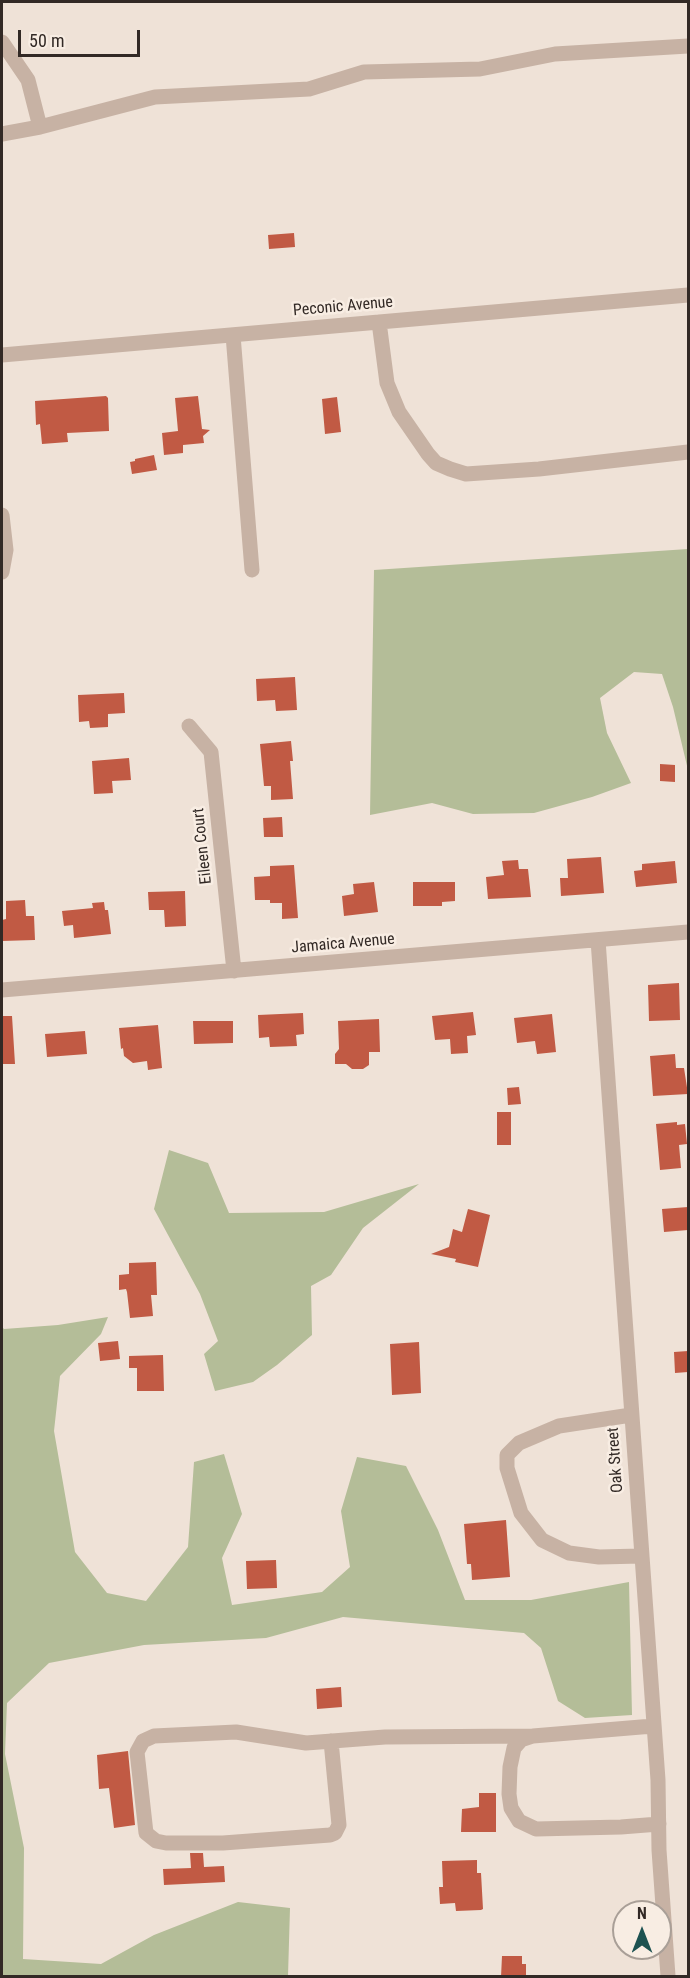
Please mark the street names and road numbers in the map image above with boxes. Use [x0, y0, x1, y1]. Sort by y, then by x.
street label: Peconic Avenue [292, 293, 394, 321]
street label: Eileen Court [189, 807, 217, 885]
street label: Jamaica Avenue [291, 930, 395, 958]
street label: Oak Street [604, 1427, 628, 1493]

